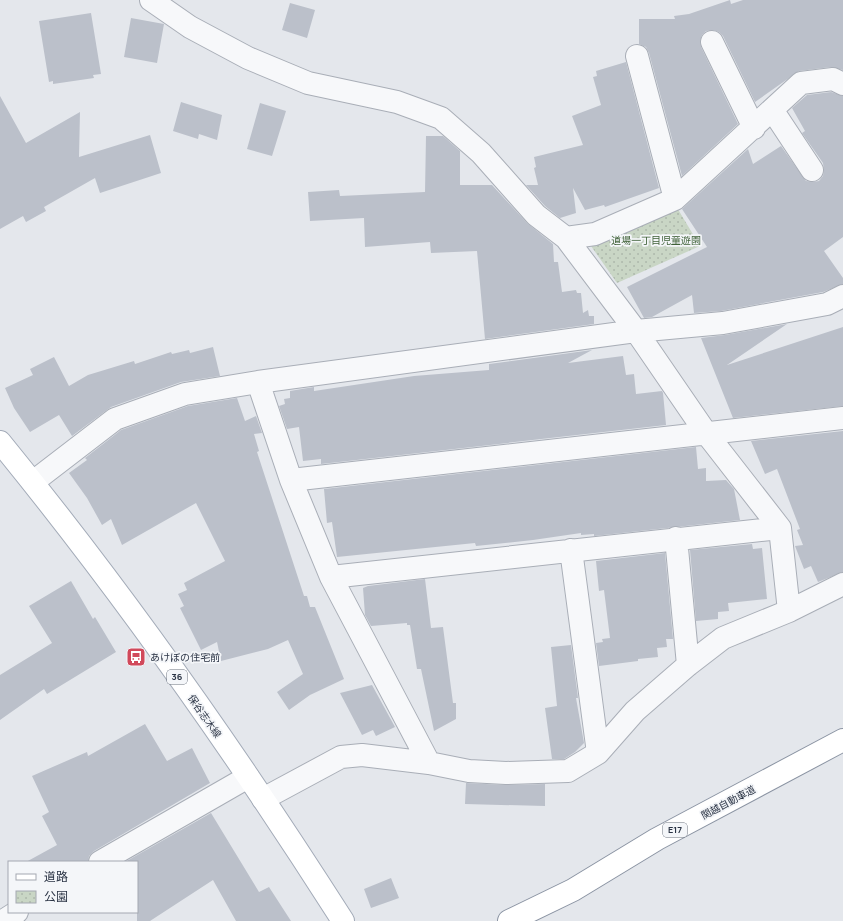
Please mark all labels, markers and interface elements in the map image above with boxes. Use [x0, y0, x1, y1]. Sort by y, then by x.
park label: 道場一丁目児童遊園 [611, 233, 701, 247]
bus stop icon: あけぼの住宅前 [125, 646, 147, 668]
place label: あけぼの住宅前 [150, 650, 220, 664]
road number: 36 [167, 670, 187, 684]
street label: 保谷志木線 [185, 692, 225, 740]
street label: 関越自動車道 [698, 782, 758, 822]
road number: E17 [663, 823, 687, 837]
legend [8, 861, 138, 913]
text: 道路 [44, 868, 68, 885]
text: 公園 [44, 888, 68, 905]

